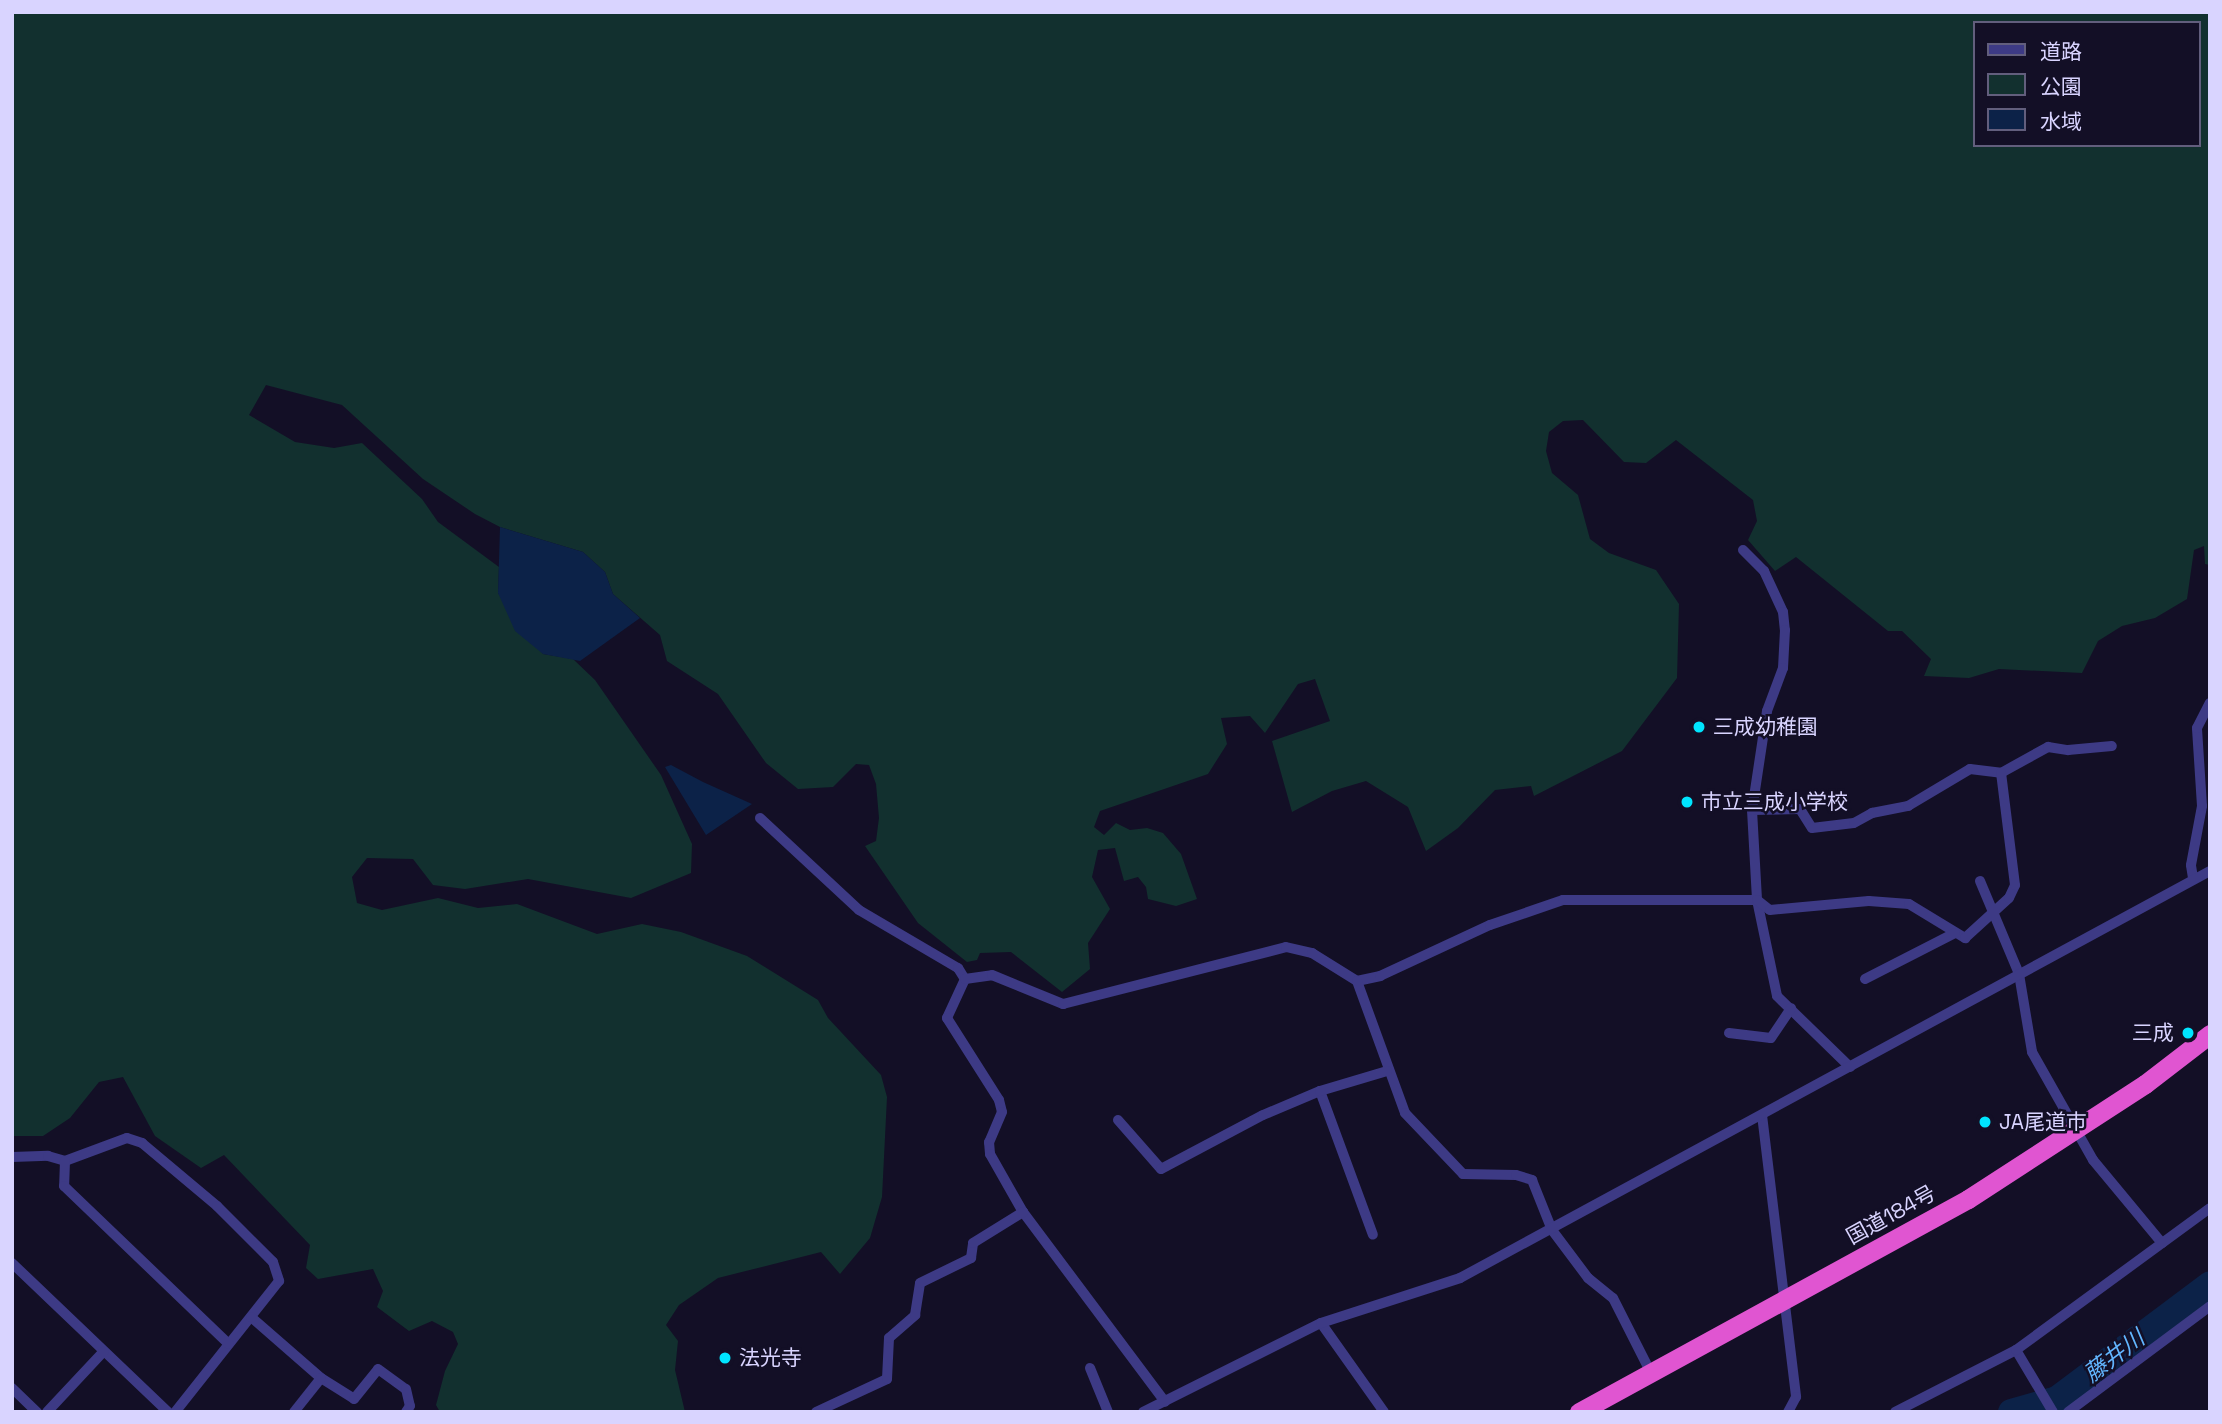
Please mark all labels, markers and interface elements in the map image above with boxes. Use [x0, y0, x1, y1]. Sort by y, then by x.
legend [1974, 21, 2201, 147]
text: 道路 [2040, 38, 2082, 65]
text: 公園 [2040, 73, 2082, 100]
text: 水域 [2040, 108, 2082, 135]
place label: 三成幼稚園 [1713, 714, 1818, 740]
marker: 三成幼稚園 [1691, 719, 1707, 735]
place label: 市立三成小学校 [1701, 789, 1848, 815]
marker: 市立三成小学校 [1679, 794, 1695, 810]
place label: 三成 [2132, 1020, 2174, 1046]
marker: 三成 [2180, 1025, 2196, 1041]
place label: JA尾道市 [1999, 1109, 2087, 1135]
marker: JA尾道市 [1977, 1114, 1993, 1130]
street label: 国道184号 [1842, 1180, 1940, 1250]
water label: 藤井川 [2078, 1324, 2150, 1388]
place label: 法光寺 [739, 1345, 802, 1371]
marker: 法光寺 [717, 1350, 733, 1366]

